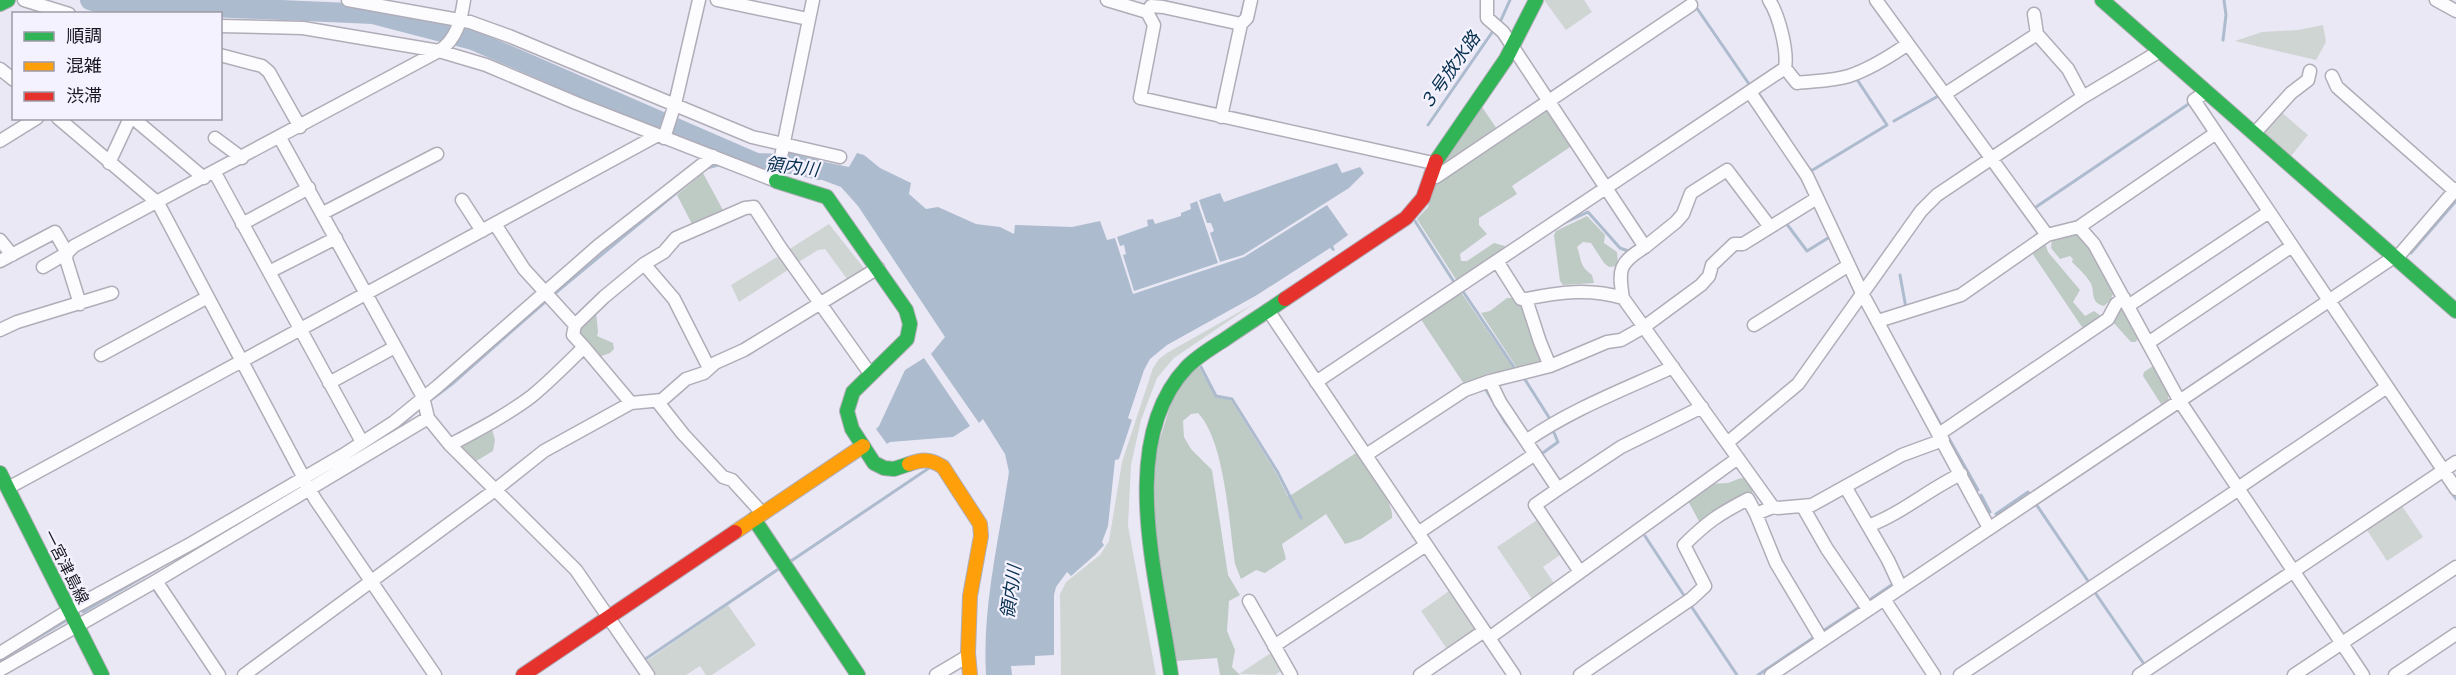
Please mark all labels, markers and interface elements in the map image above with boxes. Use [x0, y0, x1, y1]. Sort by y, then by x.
legend [12, 12, 222, 120]
text: 順調 [66, 24, 102, 48]
water label: ３号放水路 [1414, 26, 1487, 115]
text: 混雑 [66, 54, 102, 78]
text: 渋滞 [66, 84, 102, 108]
water label: 領内川 [764, 152, 822, 182]
street label: 一宮津島線 [38, 527, 94, 607]
water label: 領内川 [995, 562, 1027, 620]

